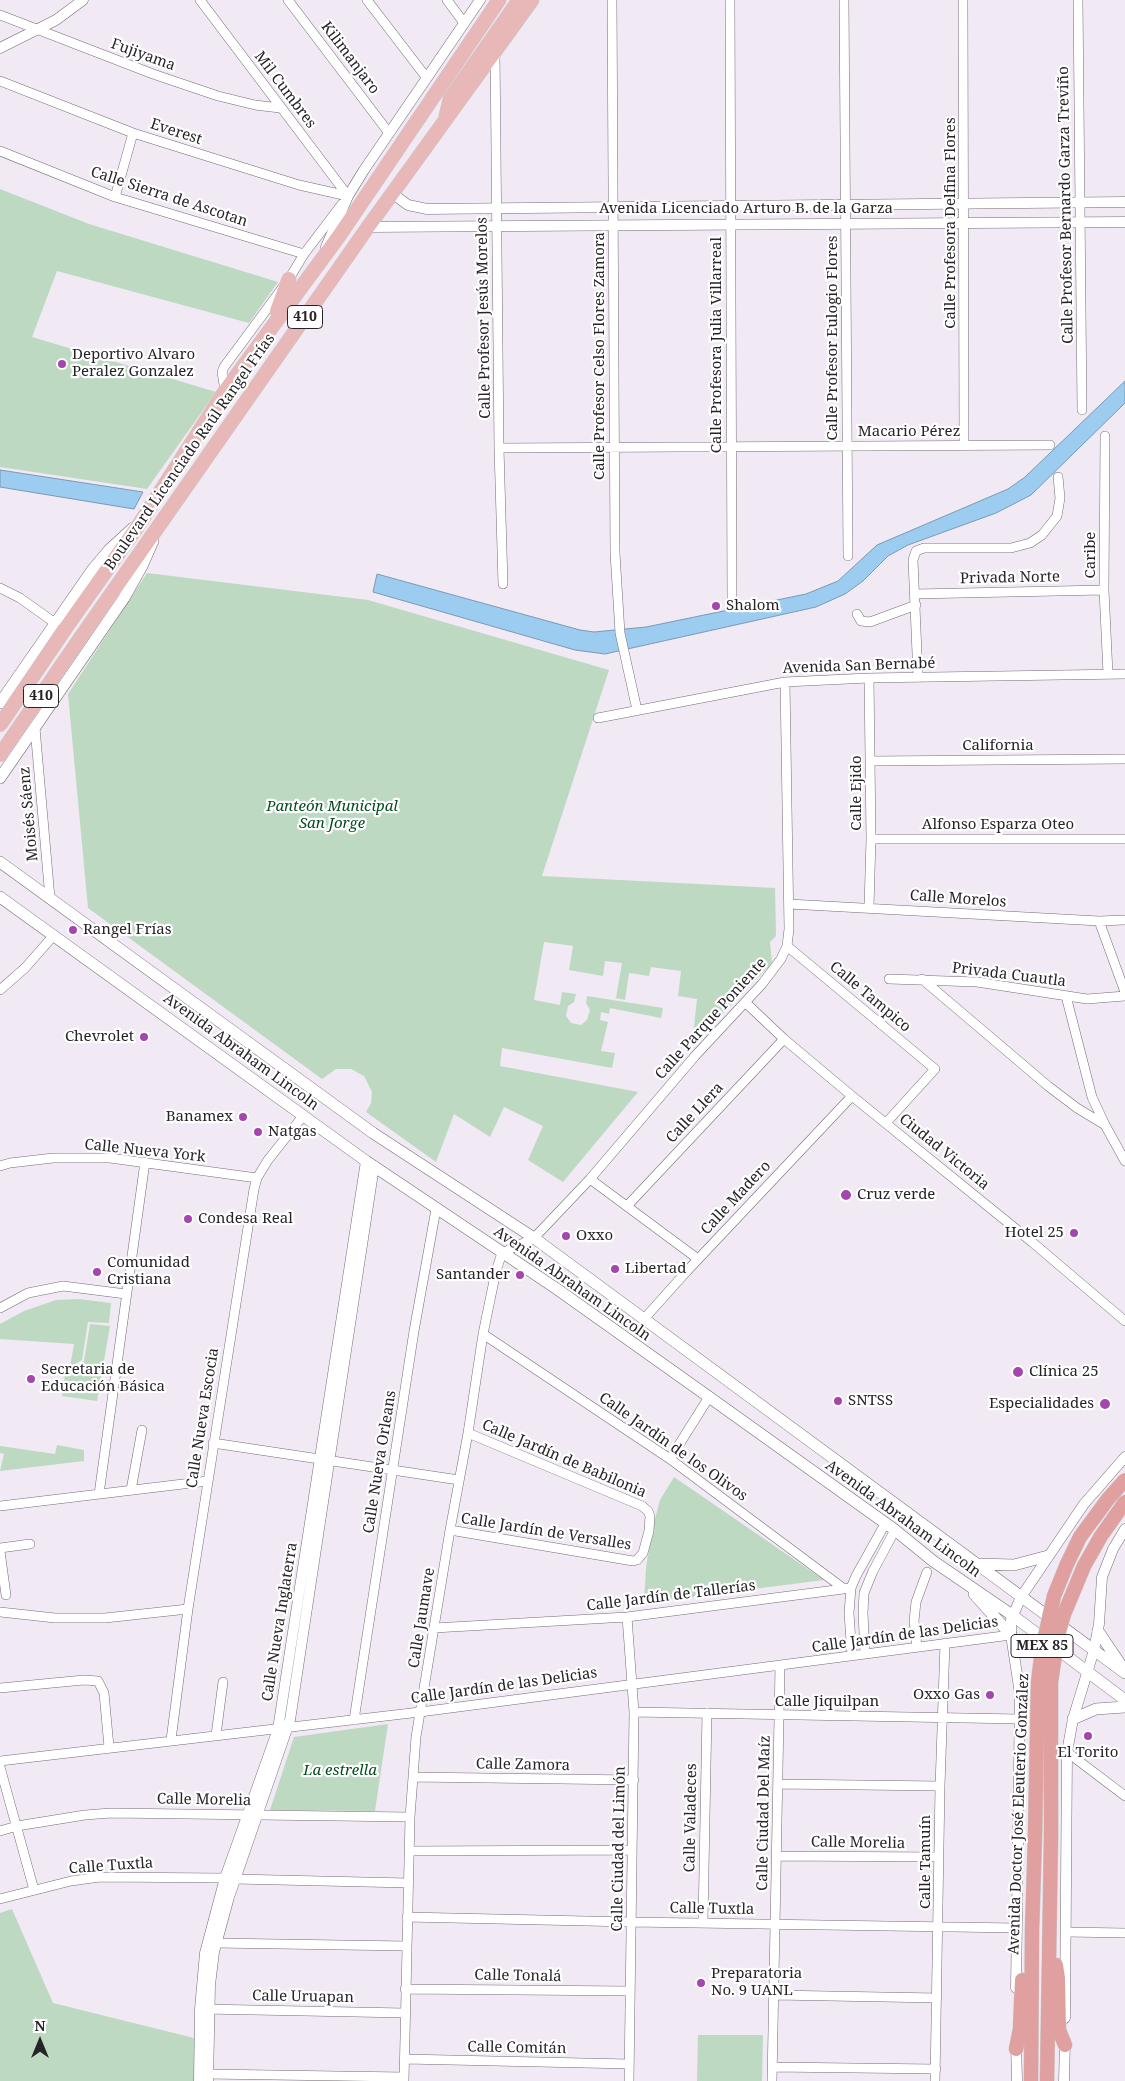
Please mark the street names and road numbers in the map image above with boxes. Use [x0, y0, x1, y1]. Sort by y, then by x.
street label: Kilimanjaro [317, 18, 383, 98]
street label: Fujiyama [108, 35, 178, 75]
street label: Mil Cumbres [250, 48, 320, 132]
street label: Calle Profesor Bernardo Garza Treviño [1055, 66, 1077, 344]
street label: Everest [148, 115, 204, 149]
street label: Calle Profesora Delfina Flores [942, 117, 960, 329]
street label: Calle Sierra de Ascotan [88, 163, 250, 231]
street label: Avenida Licenciado Arturo B. de la Garza [599, 200, 893, 218]
street label: Calle Profesor Jesús Morelos [473, 217, 495, 419]
street label: Calle Profesor Celso Flores Zamora [591, 232, 609, 480]
street label: Calle Profesor Eulogio Flores [824, 235, 842, 441]
street label: Calle Profesora Julia Villarreal [708, 237, 726, 453]
road number: 410 [288, 306, 322, 328]
street label: Boulevard Licenciado Raúl Rangel Frías [101, 330, 279, 574]
street label: Macario Pérez [858, 423, 960, 441]
street label: Caribe [1082, 532, 1100, 578]
street label: Privada Norte [960, 568, 1060, 588]
street label: Avenida San Bernabé [782, 654, 936, 678]
road number: 410 [23, 684, 58, 708]
street label: California [962, 737, 1034, 755]
street label: Calle Ejido [848, 755, 866, 831]
street label: Moisés Sáenz [16, 766, 42, 862]
street label: Alfonso Esparza Oteo [922, 816, 1074, 834]
street label: Calle Morelos [909, 887, 1007, 911]
street label: Calle Parque Poniente [652, 955, 770, 1083]
street label: Calle Tampico [826, 958, 914, 1036]
street label: Privada Cuautla [951, 959, 1067, 991]
street label: Avenida Abraham Lincoln [160, 990, 322, 1114]
street label: Calle Llera [662, 1079, 728, 1147]
street label: Ciudad Victoria [895, 1110, 993, 1194]
street label: Calle Nueva York [84, 1136, 206, 1166]
street label: Calle Madero [697, 1157, 775, 1239]
street label: Avenida Abraham Lincoln [490, 1223, 654, 1345]
street label: Calle Nueva Escocia [183, 1347, 223, 1489]
street label: Calle Nueva Orleans [360, 1389, 400, 1535]
street label: Calle Jardín de los Olivos [595, 1389, 751, 1505]
street label: Calle Jardín de Babilonia [479, 1416, 649, 1502]
street label: Avenida Abraham Lincoln [822, 1457, 984, 1581]
street label: Calle Jardín de Versalles [460, 1510, 632, 1554]
street label: Calle Nueva Inglaterra [259, 1541, 301, 1703]
street label: Calle Jaumave [405, 1566, 439, 1670]
street label: Calle Jardín de Tallerías [586, 1577, 756, 1615]
street label: Calle Jardín de las Delicias [811, 1613, 999, 1657]
road number: MEX 85 [1011, 1634, 1073, 1658]
street label: Calle Jardín de las Delicias [410, 1664, 598, 1708]
street label: Avenida Doctor José Eleuterio González [1005, 1673, 1033, 1955]
street label: Calle Jiquilpan [775, 1693, 879, 1711]
street label: Calle Ciudad Del Maíz [754, 1735, 774, 1891]
street label: Calle Zamora [476, 1755, 570, 1775]
street label: Calle Valadeces [681, 1763, 701, 1873]
street label: Calle Ciudad del Limón [609, 1766, 629, 1932]
street label: Calle Morelia [157, 1790, 251, 1810]
street label: Calle Tamuín [917, 1815, 935, 1909]
street label: Calle Morelia [811, 1833, 905, 1853]
street label: Calle Tuxtla [68, 1854, 154, 1878]
street label: Calle Tuxtla [670, 1899, 754, 1919]
street label: Calle Tonalá [474, 1966, 562, 1986]
street label: Calle Uruapan [252, 1987, 354, 2007]
street label: Calle Comitán [467, 2038, 567, 2058]

